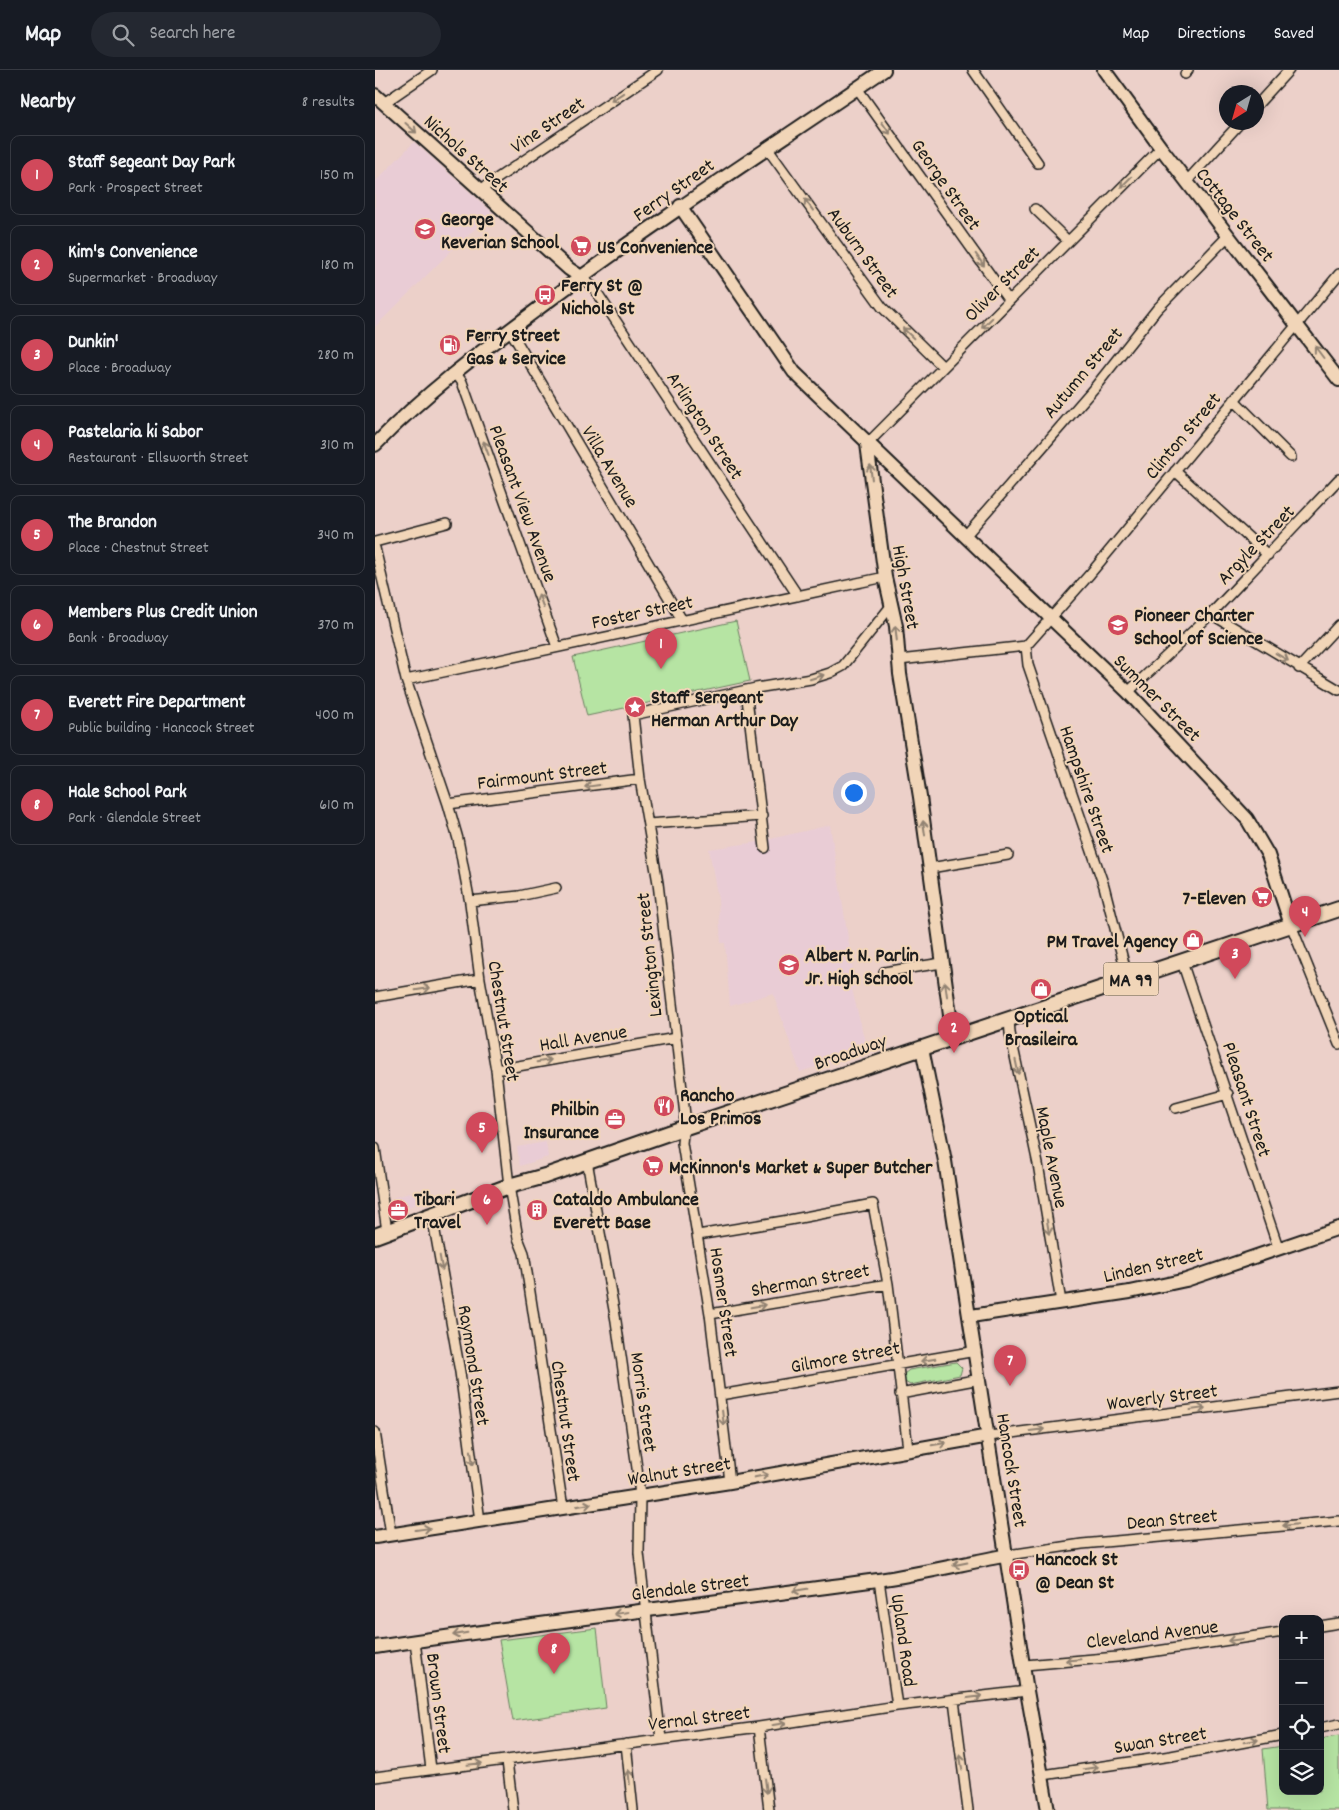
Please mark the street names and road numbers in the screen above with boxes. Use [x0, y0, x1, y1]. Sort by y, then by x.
street label: Vine Street [506, 91, 592, 162]
street label: Nichols Street [416, 109, 514, 201]
street label: George Street [903, 134, 986, 237]
street label: Ferry Street [628, 153, 721, 230]
street label: Cottage Street [1188, 162, 1280, 269]
street label: Auburn Street [819, 202, 904, 305]
street label: Oliver Street [959, 241, 1048, 330]
street label: Autumn Street [1038, 322, 1131, 426]
street label: Arlington Street [658, 367, 749, 486]
street label: Clinton Street [1139, 387, 1229, 487]
street label: Villa Avenue [573, 421, 644, 514]
street label: Pleasant View Avenue [480, 422, 563, 587]
street label: Argyle Street [1212, 500, 1303, 592]
street label: High Street [883, 543, 925, 632]
street label: Foster Street [589, 590, 696, 638]
street label: Summer Street [1106, 649, 1206, 749]
street label: Hampshire Street [1050, 722, 1120, 858]
street label: Fairmount Street [476, 755, 609, 799]
street label: Lexington Street [631, 891, 671, 1018]
street label: Chestnut Street [479, 959, 525, 1084]
road number: MA 99 [1103, 962, 1159, 996]
street label: Hall Avenue [538, 1019, 630, 1061]
street label: Broadway [811, 1028, 892, 1079]
street label: Pleasant Street [1213, 1039, 1277, 1161]
street label: Maple Avenue [1026, 1104, 1074, 1211]
street label: Linden Street [1101, 1242, 1206, 1292]
street label: Hosmer Street [700, 1246, 744, 1359]
street label: Sherman Street [749, 1258, 872, 1306]
street label: Raymond Street [449, 1303, 495, 1428]
street label: Gilmore Street [789, 1336, 902, 1382]
street label: Morris Street [621, 1351, 663, 1454]
street label: Chestnut Street [542, 1359, 586, 1484]
street label: Waverly Street [1105, 1378, 1219, 1420]
street label: Hancock Street [987, 1411, 1033, 1530]
street label: Walnut Street [626, 1451, 733, 1495]
street label: Dean Street [1126, 1503, 1219, 1539]
street label: Glendale Street [630, 1568, 751, 1610]
street label: Upland Road [882, 1592, 922, 1689]
street label: Cleveland Avenue [1085, 1614, 1220, 1658]
street label: Brown Street [417, 1651, 457, 1755]
street label: Vernal Street [647, 1700, 752, 1740]
street label: Swan Street [1112, 1721, 1209, 1763]

